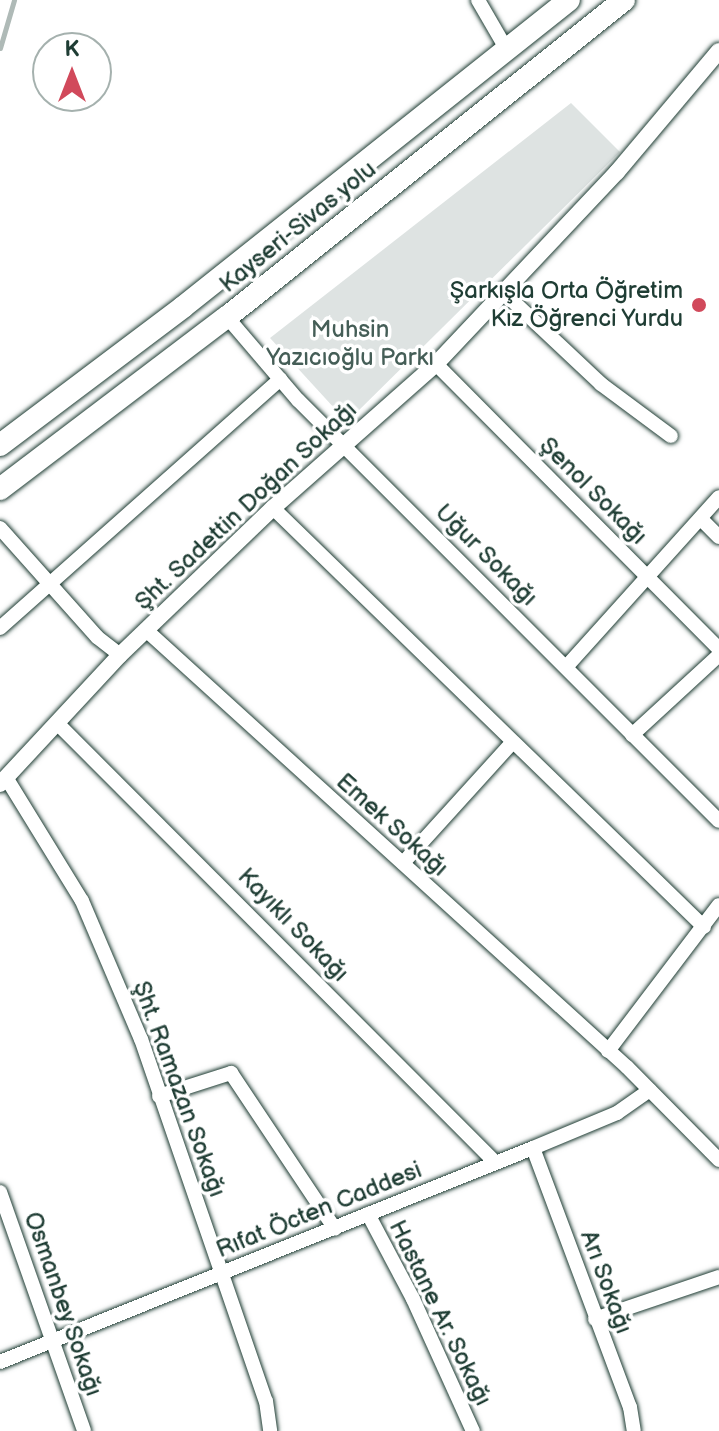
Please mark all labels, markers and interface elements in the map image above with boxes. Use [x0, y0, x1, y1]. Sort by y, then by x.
north arrow [32, 32, 112, 112]
text: K [65, 36, 79, 63]
street label: Kayseri-Sivas yolu [214, 155, 382, 299]
place label: Şarkışla Orta Öğretim Kız Öğrenci Yurdu [450, 277, 683, 333]
marker: Şarkışla Orta Öğretim Kız Öğrenci Yurdu [690, 296, 708, 314]
park label: Muhsin Yazıcıoğlu Parkı [266, 316, 434, 372]
street label: Şht. Sadettin Doğan Sokağı [129, 395, 363, 617]
street label: Şenol Sokağı [533, 431, 653, 551]
street label: Uğur Sokağı [429, 498, 543, 612]
street label: Emek Sokağı [330, 767, 454, 883]
street label: Kayıklı Sokağı [232, 862, 354, 988]
street label: Şht. Ramazan Sokağı [127, 977, 231, 1201]
street label: Rıfat Öcten Caddesi [212, 1156, 426, 1264]
street label: Osmanbey Sokağı [18, 1207, 108, 1401]
street label: Hastane Ar. Sokağı [383, 1215, 497, 1411]
street label: Arı Sokağı [574, 1226, 638, 1338]

